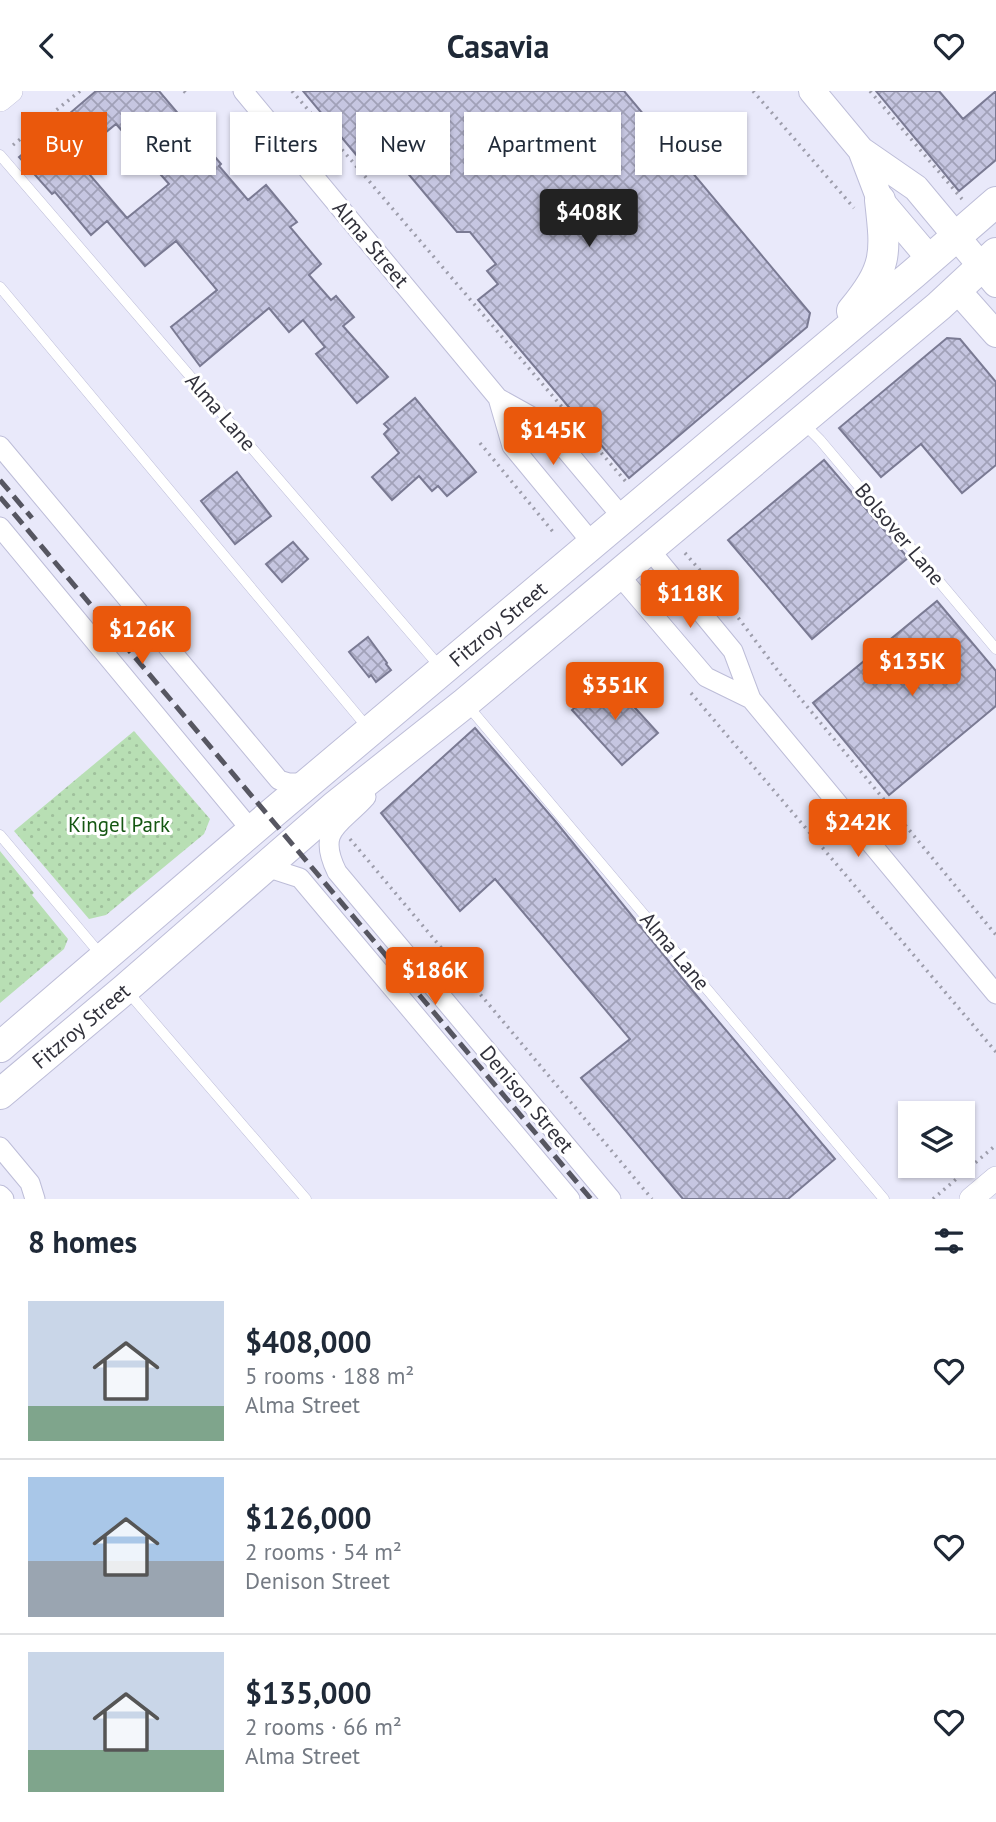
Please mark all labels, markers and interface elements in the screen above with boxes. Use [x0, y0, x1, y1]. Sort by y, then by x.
text: Casavia [447, 25, 549, 67]
icon: back [28, 27, 66, 65]
icon: heart [930, 27, 968, 65]
chip: Buy [21, 112, 107, 175]
chip: Rent [121, 112, 216, 175]
chip: Filters [230, 112, 342, 175]
chip: New [356, 112, 450, 175]
chip: Apartment [464, 112, 621, 175]
chip: House [635, 112, 747, 175]
pin: $408K [540, 190, 638, 249]
street label: Alma Street [327, 195, 415, 293]
text: $408K [556, 197, 622, 226]
street label: Alma Lane [180, 367, 262, 457]
pin: $145K [504, 407, 602, 467]
text: $145K [520, 415, 586, 444]
street label: Bolsover Lane [849, 477, 951, 591]
pin: $118K [641, 571, 739, 630]
street label: Fitzroy Street [444, 575, 552, 673]
text: $118K [657, 578, 723, 607]
pin: $126K [93, 607, 191, 666]
text: $126K [109, 614, 175, 643]
pin: $135K [863, 639, 961, 698]
text: $135K [879, 646, 945, 675]
pin: $351K [566, 663, 664, 722]
text: $351K [582, 670, 648, 699]
pin: $242K [809, 799, 907, 859]
text: $242K [825, 807, 891, 836]
park label: Kingel Park [68, 811, 170, 838]
street label: Alma Lane [634, 906, 716, 996]
pin: $186K [386, 947, 484, 1007]
text: $186K [402, 955, 468, 984]
street label: Fitzroy Street [27, 977, 135, 1075]
street label: Denison Street [474, 1040, 580, 1158]
map controls [898, 1101, 975, 1178]
button: layers [898, 1101, 975, 1178]
text: 8 homes [28, 1222, 137, 1261]
icon: filters [930, 1222, 968, 1260]
text: $408,000 [245, 1322, 372, 1361]
icon: home [84, 1329, 168, 1413]
icon: heart [930, 1352, 968, 1390]
text: 5 rooms · 188 m² [245, 1361, 414, 1390]
text: Alma Street [245, 1390, 360, 1419]
text: $126,000 [245, 1498, 372, 1537]
icon: home [84, 1505, 168, 1589]
icon: heart [930, 1528, 968, 1566]
text: 2 rooms · 54 m² [245, 1537, 402, 1566]
text: Denison Street [245, 1566, 390, 1595]
text: $135,000 [245, 1673, 372, 1712]
icon: home [84, 1680, 168, 1764]
icon: heart [930, 1703, 968, 1741]
text: 2 rooms · 66 m² [245, 1712, 402, 1741]
text: Alma Street [245, 1741, 360, 1770]

